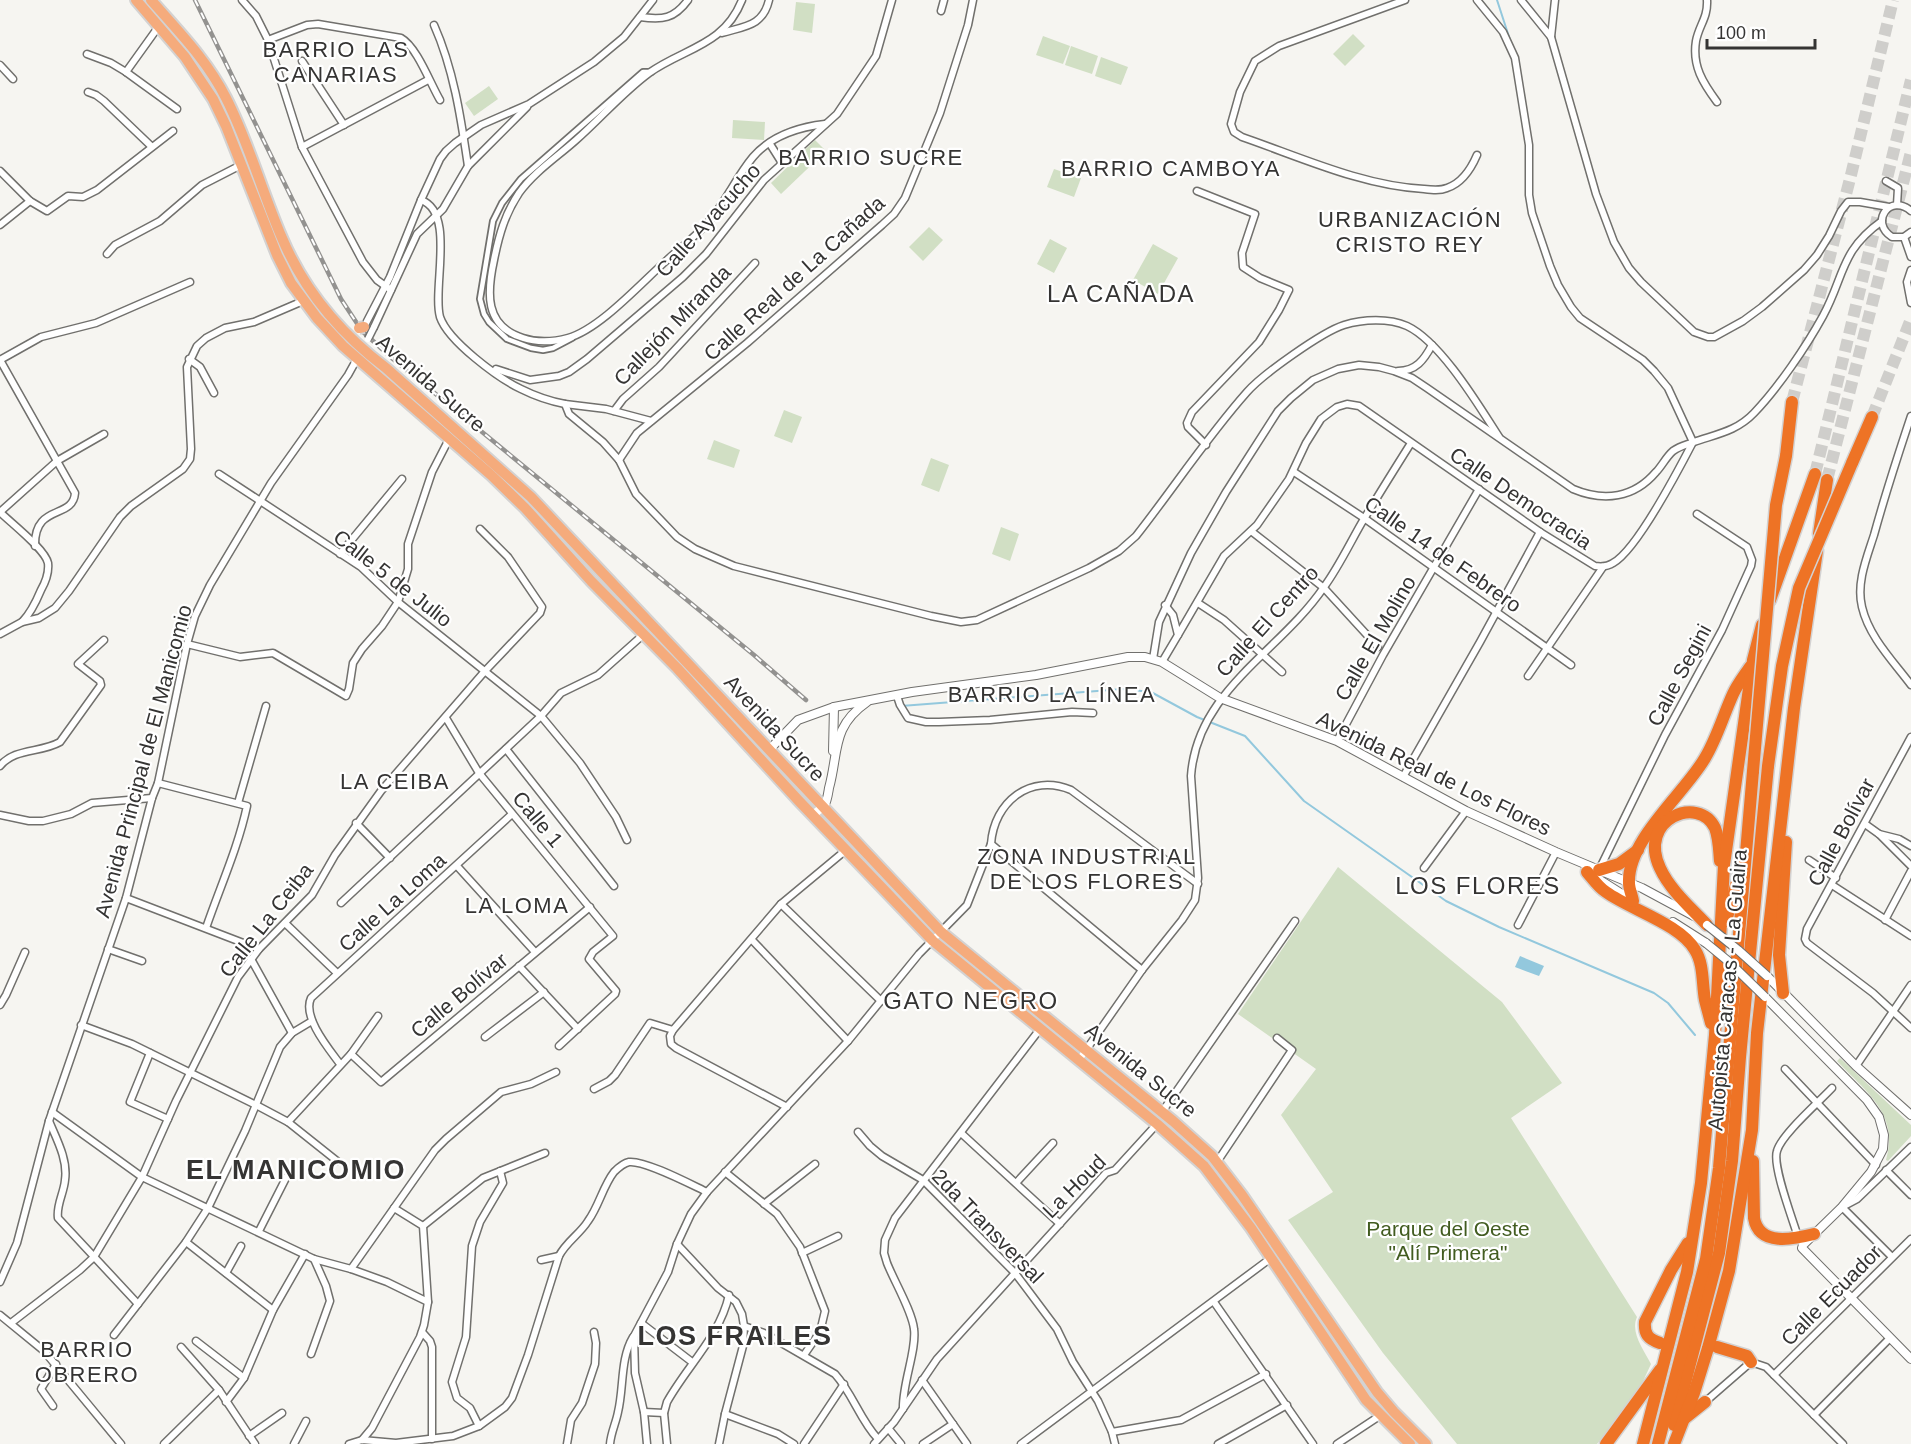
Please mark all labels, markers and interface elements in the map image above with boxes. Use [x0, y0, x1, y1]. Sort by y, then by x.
scale bar [1707, 12, 1815, 50]
text: 100 m [1716, 23, 1766, 43]
district label: BARRIO LAS CANARIAS [262, 37, 410, 87]
district label: BARRIO SUCRE [778, 145, 964, 170]
district label: BARRIO CAMBOYA [1061, 156, 1281, 181]
street label: Calle Ayacucho [651, 159, 765, 281]
street label: Calle Real de La Cañada [699, 191, 889, 365]
district label: URBANIZACIÓN CRISTO REY [1318, 207, 1502, 257]
street label: Callejón Miranda [609, 260, 735, 390]
district label: LA CAÑADA [1047, 280, 1195, 307]
street label: Avenida Sucre [372, 330, 490, 436]
street label: Calle Democracia [1446, 442, 1596, 554]
street label: Calle 14 de Febrero [1360, 491, 1526, 617]
street label: Calle 5 de Julio [329, 525, 457, 631]
street label: Calle El Centro [1211, 561, 1323, 681]
street label: Calle El Molino [1330, 572, 1420, 704]
street label: Avenida Principal de El Manicomio [90, 602, 196, 920]
street label: Calle Segini [1643, 620, 1715, 730]
street label: Avenida Sucre [720, 670, 830, 786]
district label: BARRIO LA LÍNEA [948, 682, 1156, 707]
street label: Avenida Real de Los Flores [1313, 706, 1555, 840]
district label: LA CEIBA [340, 769, 450, 794]
street label: Calle Bolívar [1803, 774, 1879, 890]
street label: Calle 1 [508, 787, 568, 851]
district label: ZONA INDUSTRIAL DE LOS FLORES [977, 844, 1197, 894]
street label: Calle La Loma [334, 848, 450, 956]
street label: Autopista Caracas - La Guaira [1703, 848, 1751, 1132]
street label: Calle La Ceiba [215, 858, 318, 981]
district label: LOS FLORES [1395, 872, 1561, 899]
district label: LA LOMA [465, 893, 569, 918]
street label: Calle Bolívar [406, 948, 512, 1042]
district label: GATO NEGRO [883, 987, 1059, 1014]
street label: Avenida Sucre [1081, 1018, 1201, 1122]
street label: La Houd [1038, 1150, 1110, 1222]
district label: EL MANICOMIO [186, 1155, 406, 1185]
street label: 2da Transversal [928, 1164, 1048, 1288]
park label: Parque del Oeste "Alí Primera" [1366, 1217, 1530, 1264]
street label: Calle Ecuador [1776, 1240, 1886, 1350]
district label: LOS FRAILES [637, 1321, 833, 1351]
district label: BARRIO OBRERO [35, 1337, 139, 1387]

